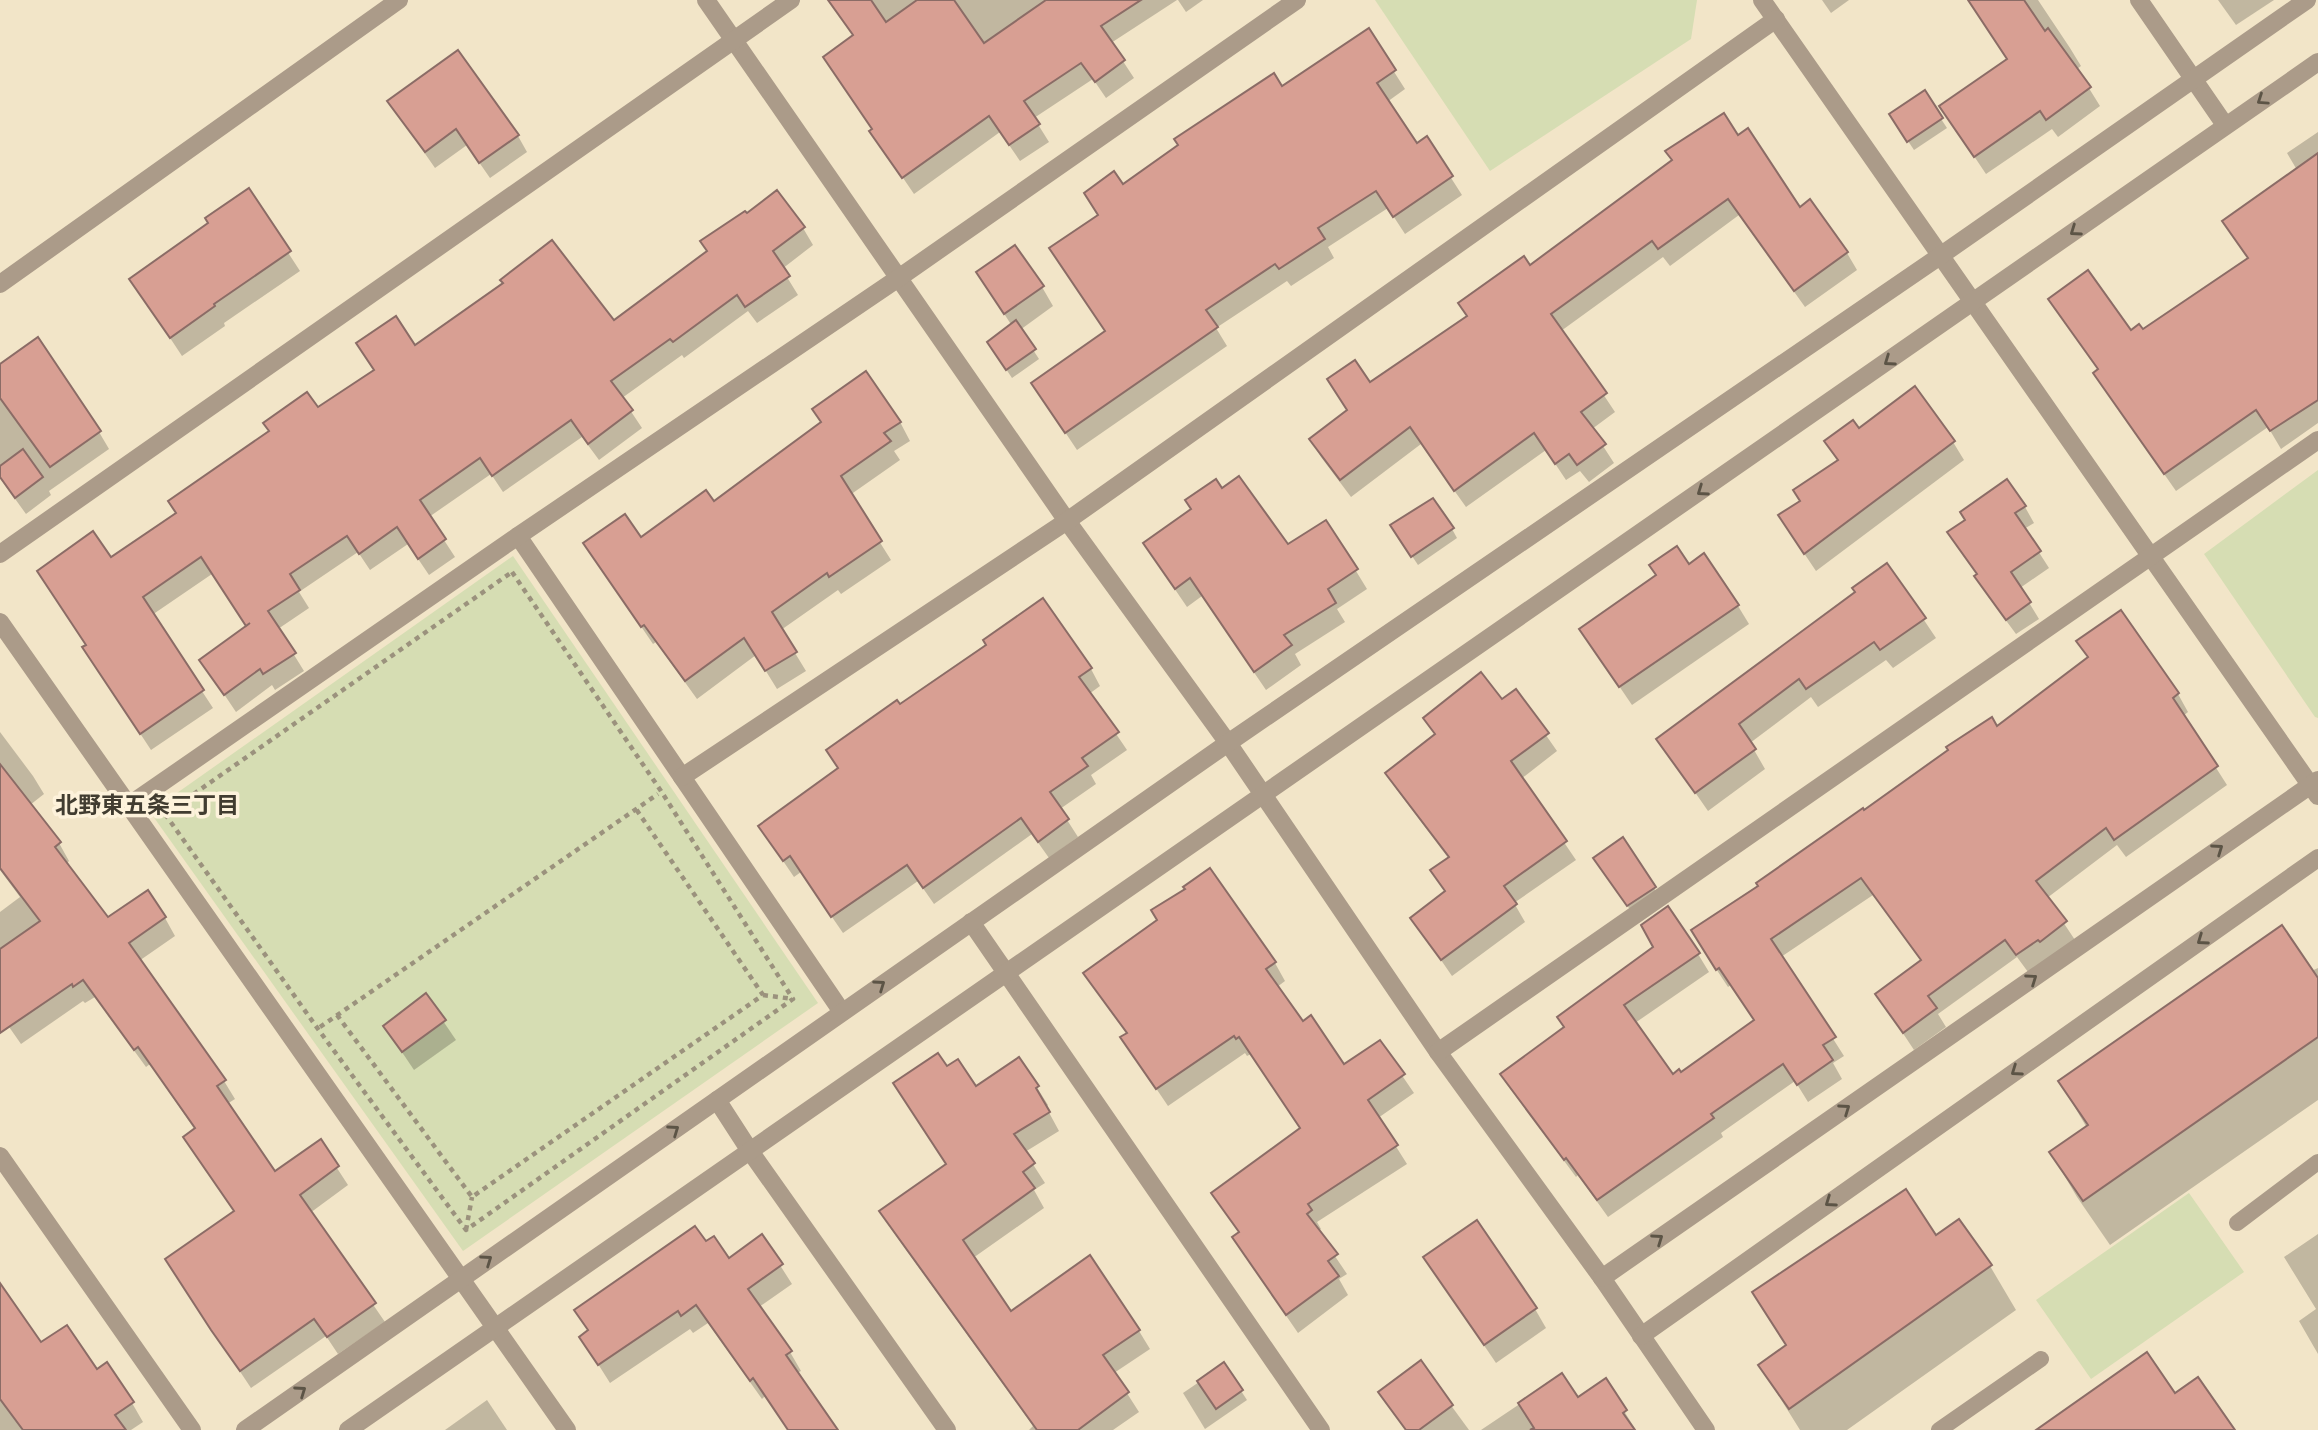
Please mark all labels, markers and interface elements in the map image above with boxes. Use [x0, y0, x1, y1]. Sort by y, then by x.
one-way arrow [2256, 92, 2269, 105]
one-way arrow [2070, 223, 2083, 235]
one-way arrow [1883, 353, 1896, 366]
one-way arrow [1697, 483, 1710, 495]
district label: 北野東五条三丁目 [55, 788, 239, 822]
one-way arrow [2210, 845, 2223, 857]
one-way arrow [2197, 932, 2210, 944]
one-way arrow [2024, 975, 2037, 987]
one-way arrow [872, 981, 885, 993]
one-way arrow [2011, 1063, 2024, 1075]
one-way arrow [1837, 1105, 1850, 1117]
one-way arrow [666, 1126, 679, 1138]
one-way arrow [1825, 1194, 1838, 1206]
one-way arrow [1650, 1235, 1663, 1247]
one-way arrow [479, 1256, 492, 1268]
one-way arrow [293, 1387, 306, 1399]

